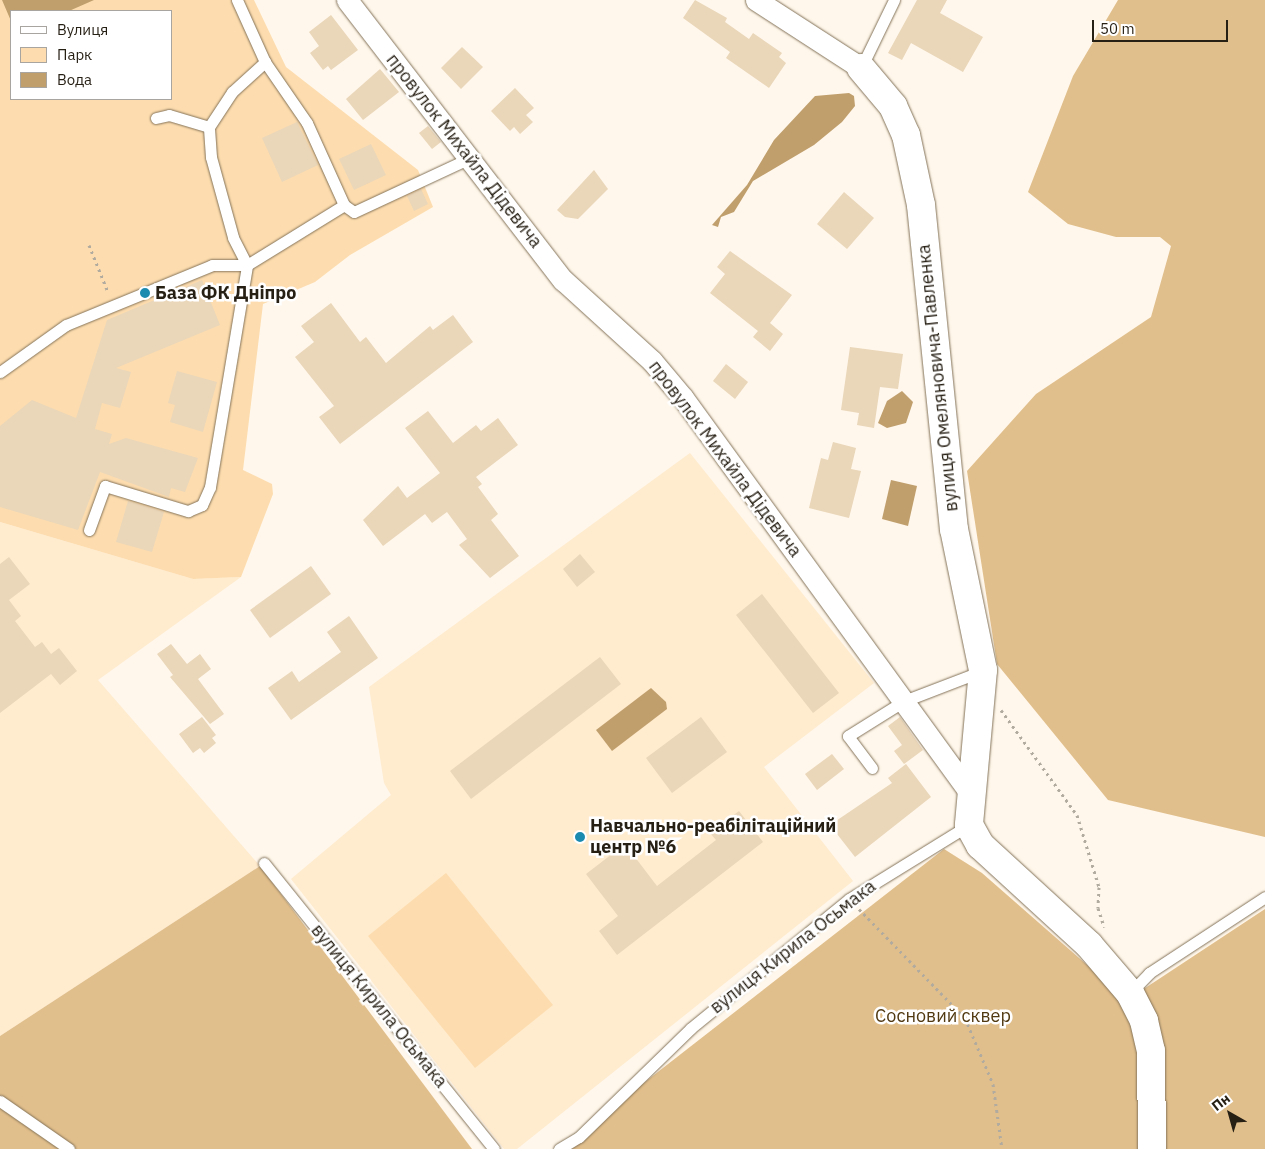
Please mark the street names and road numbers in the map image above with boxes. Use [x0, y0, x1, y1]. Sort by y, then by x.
street label: провулок Михайла Дідевича [381, 50, 547, 252]
street label: вулиця Омеляновича-Павленка [913, 243, 963, 513]
street label: провулок Михайла Дідевича [644, 356, 806, 562]
street label: вулиця Кирила Осьмака [706, 876, 880, 1018]
street label: вулиця Кирила Осьмака [306, 920, 452, 1092]

